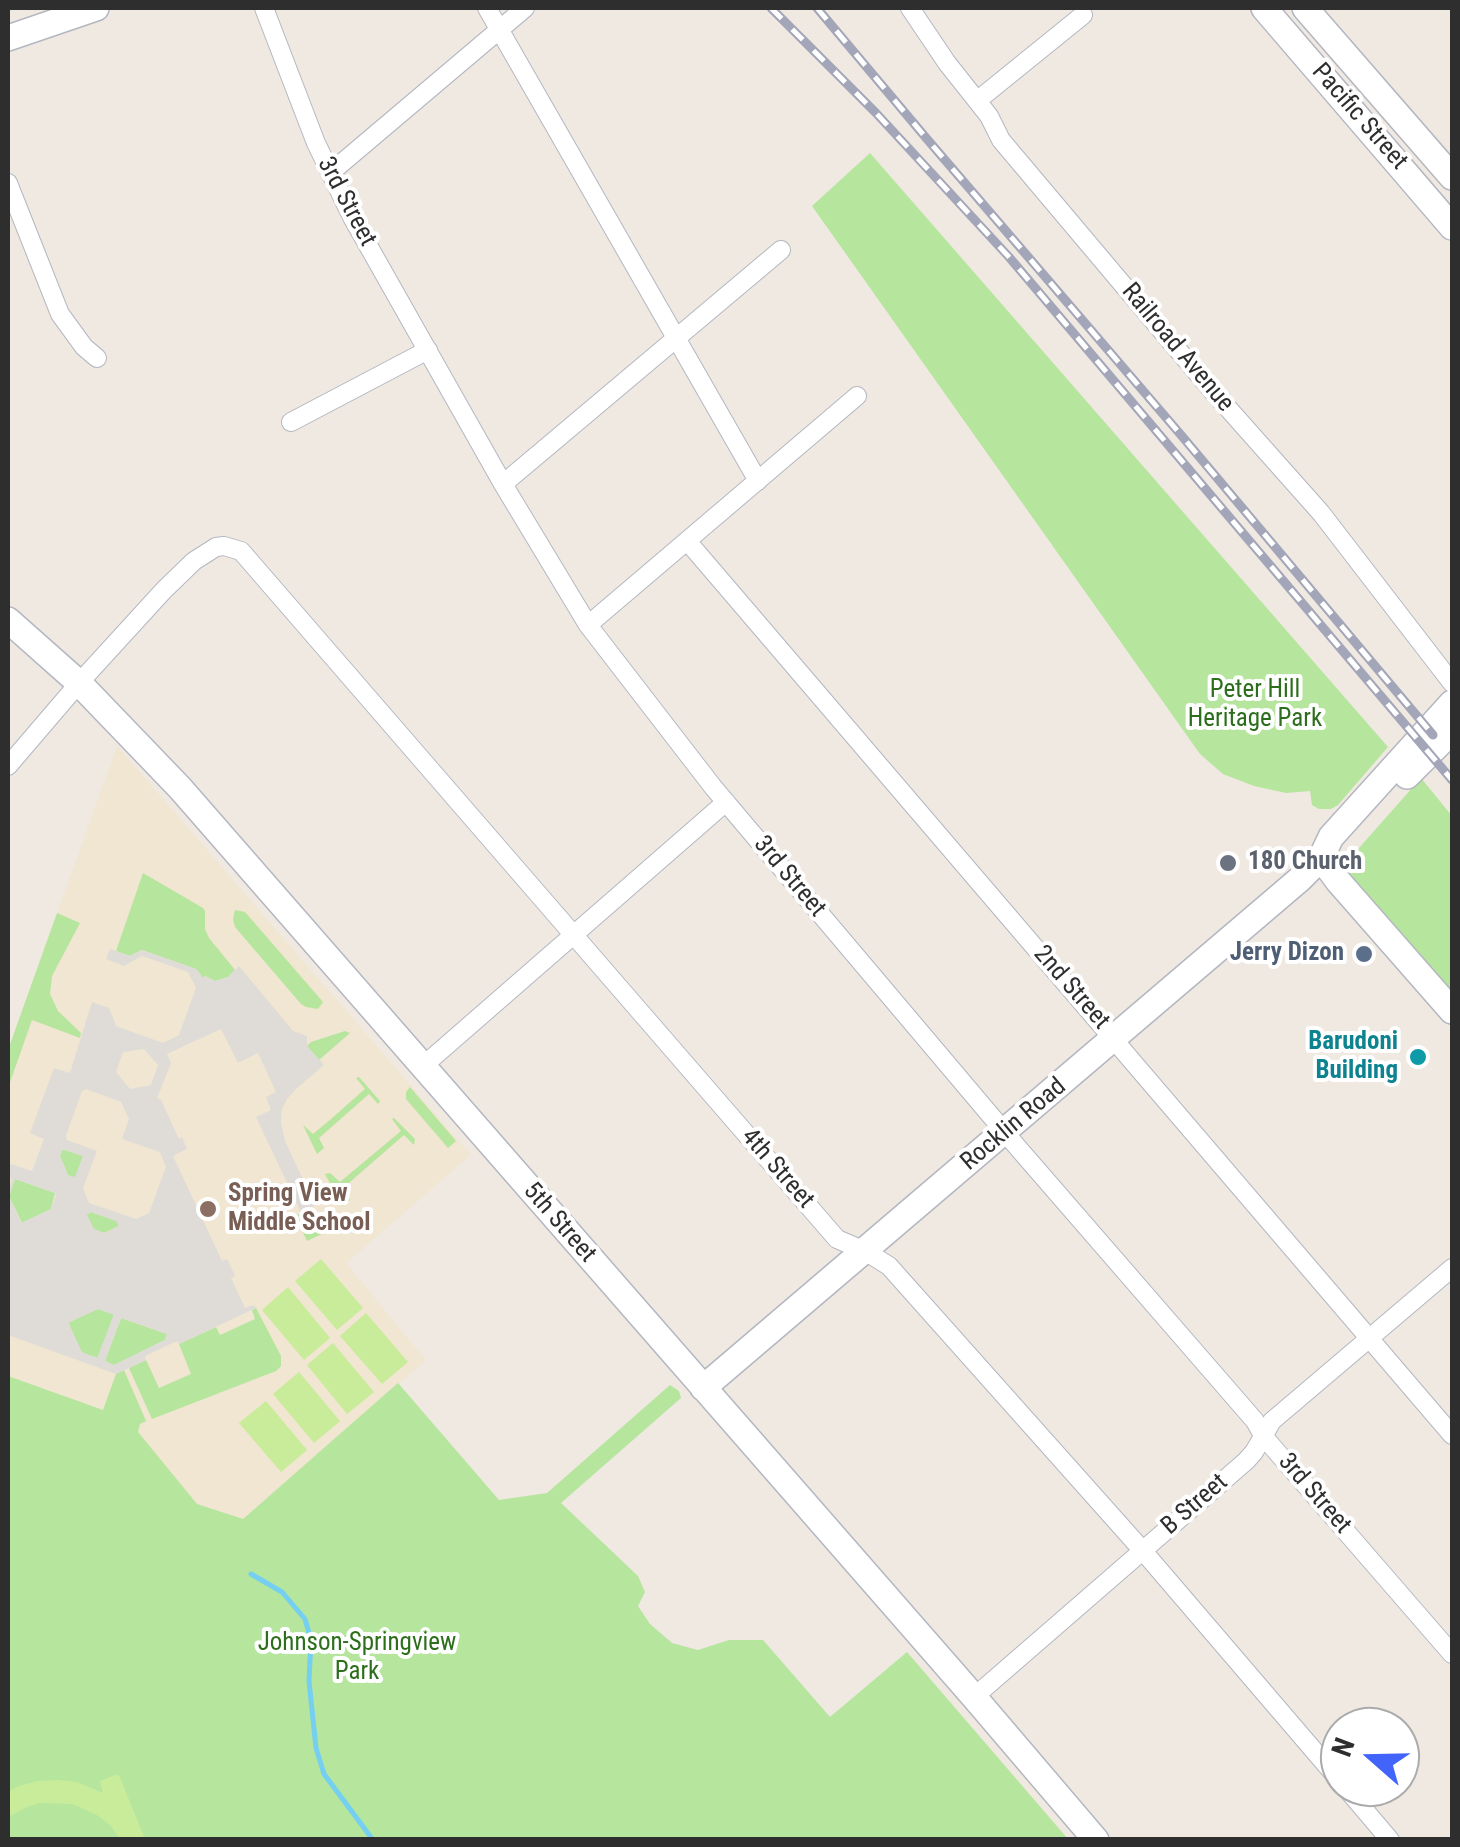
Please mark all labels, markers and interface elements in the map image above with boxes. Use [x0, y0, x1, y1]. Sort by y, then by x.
street label: Pacific Street [1305, 58, 1413, 176]
street label: 3rd Street [310, 152, 382, 252]
street label: Railroad Avenue [1114, 278, 1240, 418]
park label: Peter Hill Heritage Park [1188, 676, 1322, 735]
street label: 3rd Street [747, 830, 831, 924]
place label: 180 Church [1248, 848, 1362, 878]
marker: 180 Church [1217, 852, 1239, 874]
place label: Jerry Dizon [1230, 939, 1344, 969]
street label: 2nd Street [1026, 940, 1116, 1036]
marker: Jerry Dizon [1353, 943, 1375, 965]
place label: Barudoni Building [1308, 1028, 1398, 1087]
marker: Barudoni Building [1407, 1046, 1429, 1068]
street label: Rocklin Road [955, 1072, 1073, 1178]
street label: 4th Street [734, 1123, 820, 1215]
street label: 5th Street [516, 1177, 602, 1269]
place label: Spring View Middle School [228, 1180, 371, 1239]
marker: Spring View Middle School [197, 1198, 219, 1220]
street label: 3rd Street [1271, 1448, 1357, 1540]
street label: B Street [1156, 1468, 1234, 1542]
park label: Johnson-Springview Park [258, 1629, 456, 1688]
north arrow [1320, 1707, 1420, 1807]
text: N [1325, 1734, 1362, 1761]

